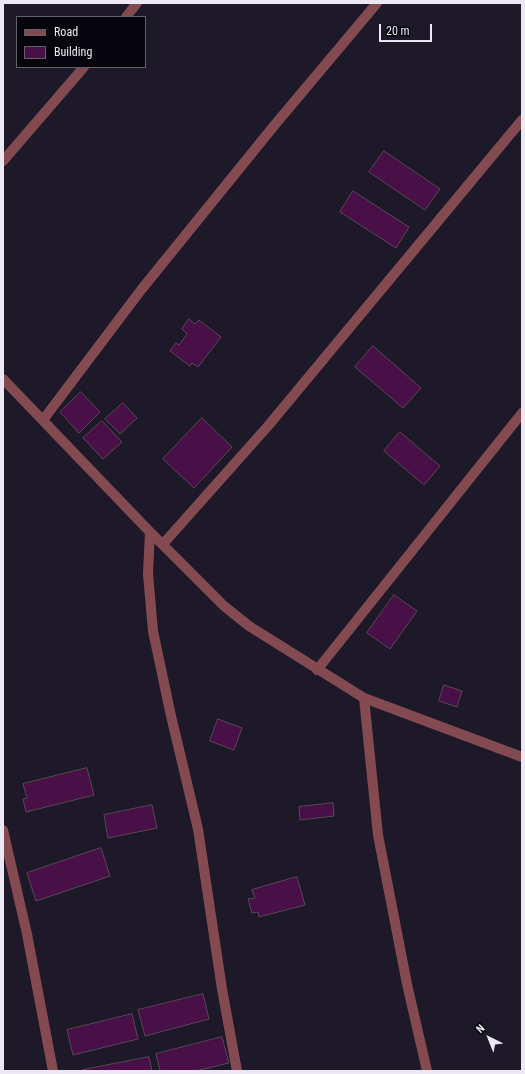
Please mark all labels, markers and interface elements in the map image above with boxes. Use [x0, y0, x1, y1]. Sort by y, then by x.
legend [16, 16, 146, 68]
scale bar [381, 16, 434, 42]
text: 20 m [386, 24, 410, 38]
text: Road [54, 25, 78, 39]
text: Building [54, 45, 92, 59]
north arrow [469, 1018, 509, 1058]
text: N [474, 1022, 487, 1036]

